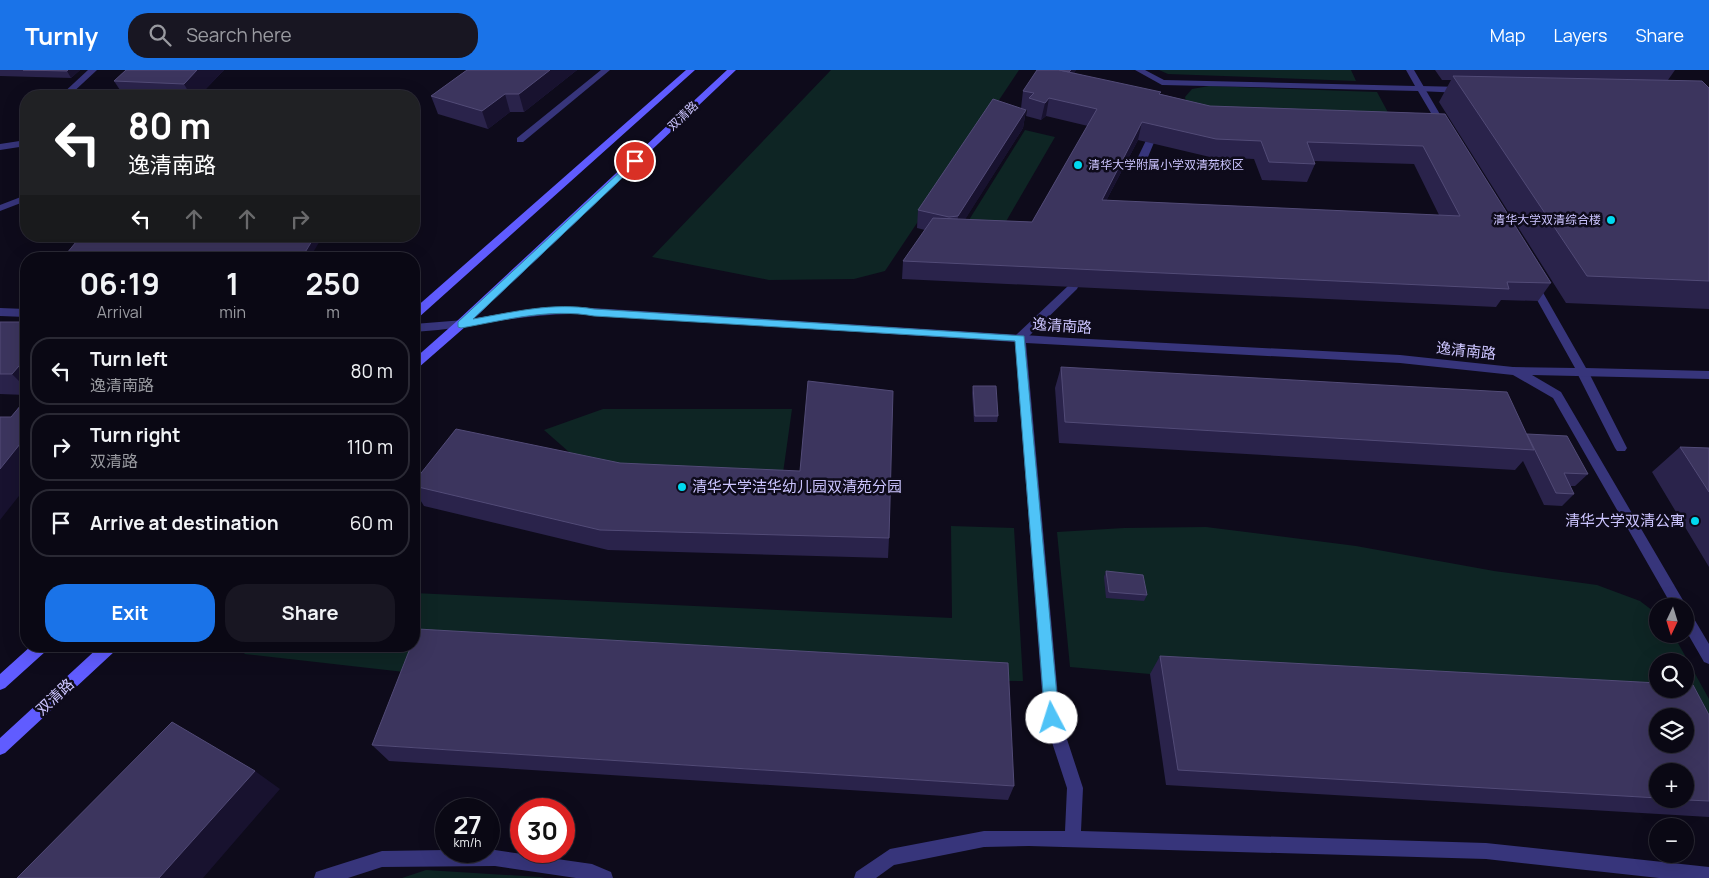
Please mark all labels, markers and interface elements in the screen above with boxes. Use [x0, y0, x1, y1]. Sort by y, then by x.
search box [128, 13, 478, 58]
text: Turnly [25, 19, 98, 52]
icon: search [146, 21, 174, 49]
text: Search here [186, 22, 292, 48]
text: Map [1490, 23, 1525, 47]
text: Layers [1553, 23, 1607, 47]
text: Share [1635, 23, 1684, 47]
street label: 双清路 [664, 97, 702, 134]
text: 80 m [128, 102, 211, 150]
icon: left [45, 110, 110, 175]
pin [614, 140, 656, 182]
icon: arrive [621, 147, 649, 175]
text: 逸清南路 [128, 150, 216, 180]
place label: 清华大学附属小学双清苑校区 [1088, 156, 1244, 173]
marker: 清华大学附属小学双清苑校区 [1072, 159, 1084, 171]
icon: left [127, 205, 155, 233]
icon: ahead [180, 205, 208, 233]
icon: ahead [233, 205, 261, 233]
icon: right [286, 205, 314, 233]
place label: 清华大学双清综合楼 [1493, 211, 1601, 228]
marker: 清华大学双清综合楼 [1605, 214, 1617, 226]
text: 06:19 [79, 263, 160, 304]
text: 1 [226, 263, 239, 304]
text: 250 [305, 263, 361, 304]
text: Arrival [97, 301, 142, 323]
text: min [219, 301, 246, 323]
text: m [326, 301, 340, 323]
street label: 逸清南路 [1031, 313, 1093, 338]
street label: 逸清南路 [1435, 337, 1497, 364]
text: Turn left [90, 346, 168, 372]
icon: left [47, 357, 75, 385]
text: 80 m [350, 358, 393, 384]
text: 逸清南路 [90, 374, 154, 396]
text: Turn right [90, 422, 180, 448]
icon: right [47, 433, 75, 461]
text: 110 m [347, 434, 393, 460]
text: 双清路 [90, 450, 138, 472]
place label: 清华大学洁华幼儿园双清苑分园 [692, 476, 902, 497]
marker: 清华大学洁华幼儿园双清苑分园 [676, 481, 688, 493]
icon: arrive [47, 509, 75, 537]
text: Arrive at destination [90, 510, 279, 536]
text: 60 m [350, 510, 393, 536]
place label: 清华大学双清公寓 [1565, 510, 1685, 531]
marker: 清华大学双清公寓 [1689, 515, 1701, 527]
button: Exit [45, 584, 215, 642]
button: Share [225, 584, 395, 642]
north arrow [1649, 598, 1694, 642]
map controls [1649, 598, 1694, 863]
button: search [1649, 653, 1694, 698]
street label: 双清路 [31, 674, 78, 720]
position arrow [1025, 691, 1077, 743]
button: layers [1649, 708, 1694, 753]
button: + [1649, 763, 1694, 808]
speed limit sign: 30 [510, 798, 575, 863]
text: 27 [453, 807, 482, 842]
button: − [1649, 818, 1694, 863]
text: km/h [454, 834, 481, 851]

